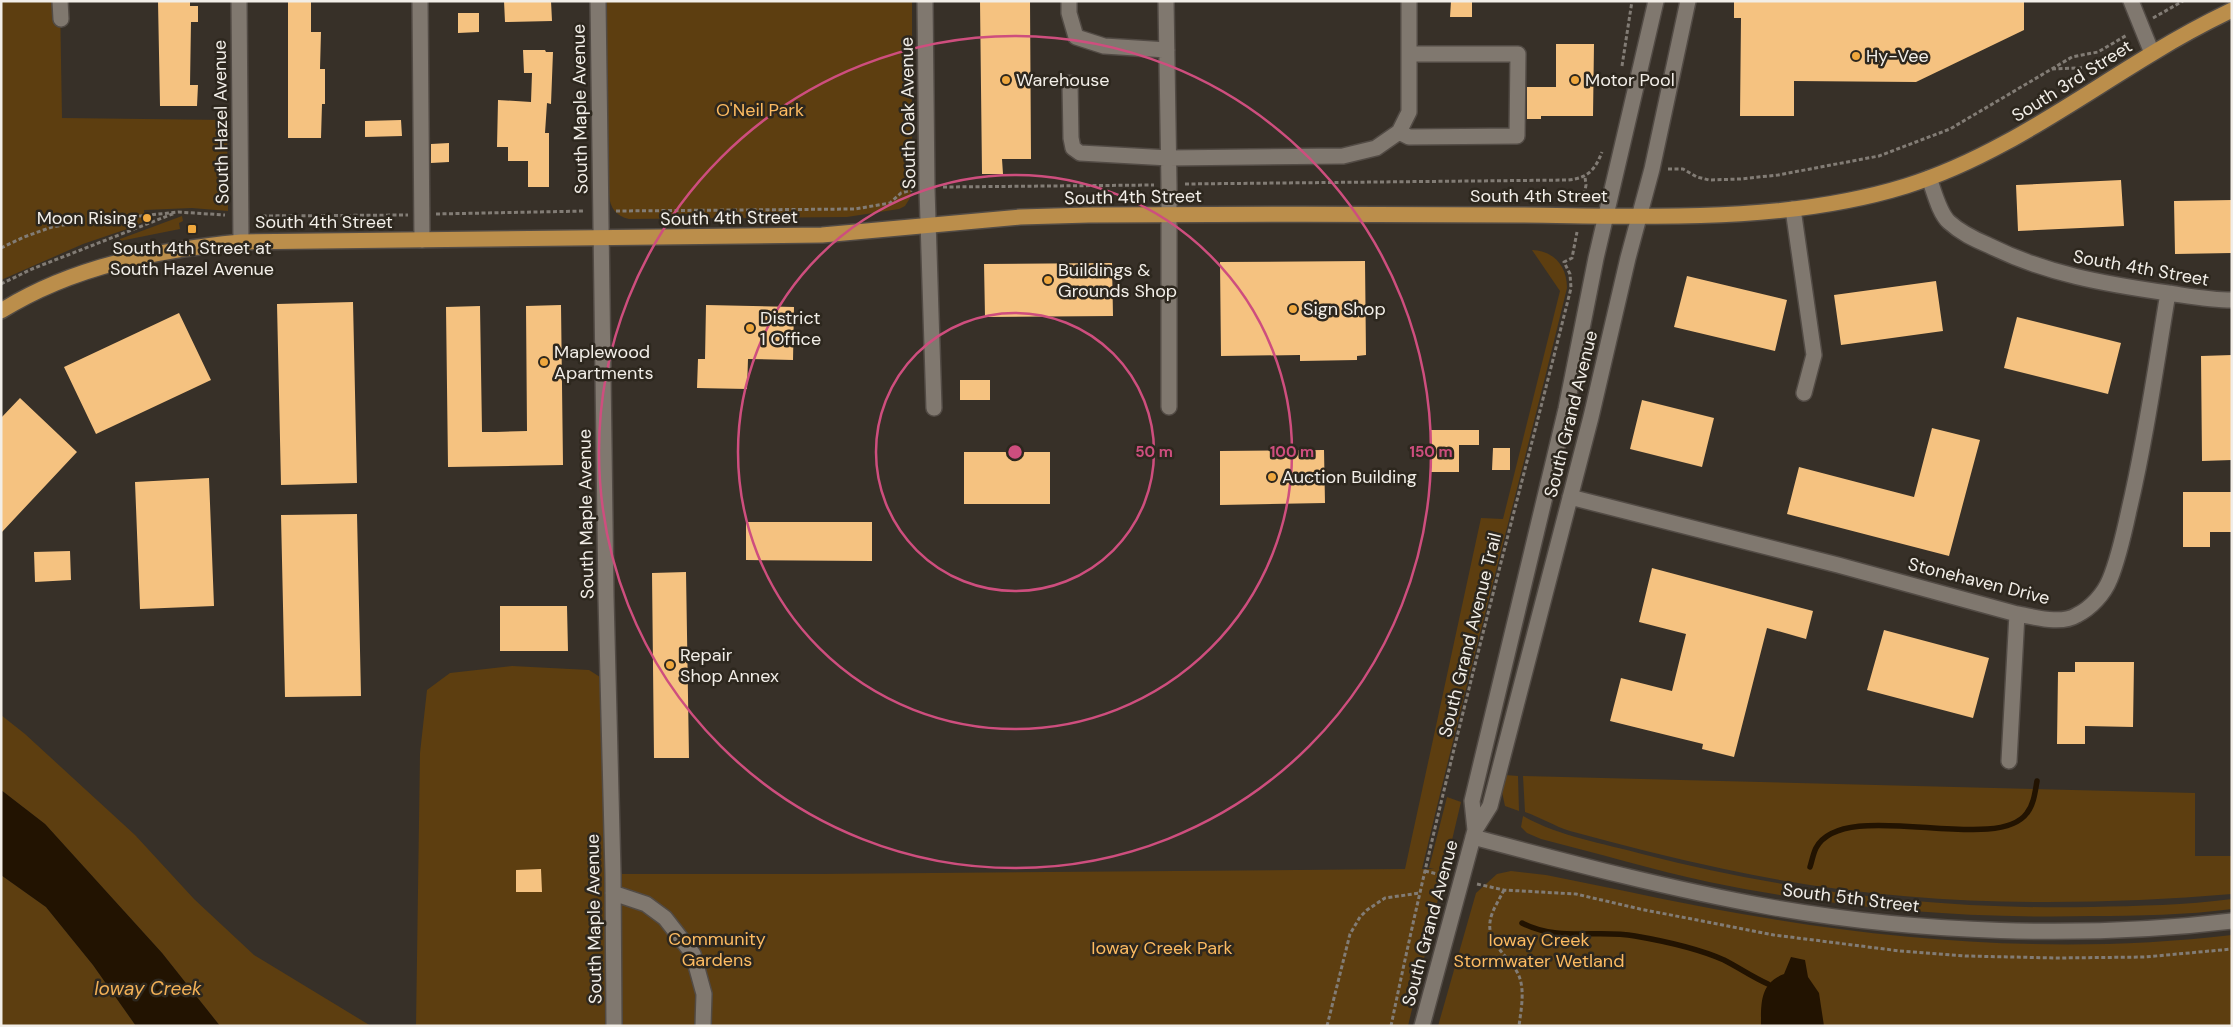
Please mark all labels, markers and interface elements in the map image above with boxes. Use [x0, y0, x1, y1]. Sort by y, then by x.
street label: South Maple Avenue [567, 24, 593, 194]
street label: South 3rd Street [2007, 34, 2137, 128]
street label: South Oak Avenue [895, 37, 921, 189]
street label: South Hazel Avenue [208, 40, 234, 204]
place label: Hy-Vee [1866, 44, 1929, 68]
marker: Hy-Vee [1850, 50, 1862, 62]
place label: Warehouse [1016, 68, 1109, 92]
place label: Motor Pool [1585, 68, 1675, 92]
marker: Warehouse [1000, 74, 1012, 86]
marker: Motor Pool [1569, 74, 1581, 86]
park label: O'Neil Park [716, 98, 804, 122]
street label: South 4th Street [1064, 184, 1202, 210]
street label: South 4th Street [1470, 184, 1608, 208]
street label: South 4th Street [660, 205, 798, 231]
place label: Moon Rising [37, 206, 137, 230]
street label: South 4th Street [255, 210, 393, 234]
marker: Moon Rising [141, 212, 153, 224]
marker: South 4th Street at South Hazel Avenue [186, 223, 198, 235]
place label: South 4th Street at South Hazel Avenue [110, 236, 274, 281]
street label: South 4th Street [2071, 244, 2211, 292]
place label: Buildings & Grounds Shop [1058, 258, 1177, 303]
marker: Buildings & Grounds Shop [1042, 274, 1054, 286]
place label: Sign Shop [1303, 297, 1386, 321]
marker: Sign Shop [1287, 303, 1299, 315]
place label: District 1 Office [760, 306, 821, 351]
marker: District 1 Office [744, 322, 756, 334]
street label: South Grand Avenue [1539, 328, 1603, 500]
place label: Maplewood Apartments [554, 340, 653, 385]
marker: Maplewood Apartments [538, 356, 550, 368]
street label: South Maple Avenue [573, 429, 599, 599]
text: 50 m [1135, 442, 1173, 462]
text: 100 m [1270, 442, 1314, 462]
text: 150 m [1410, 442, 1453, 462]
centre of rings [1006, 443, 1024, 461]
place label: Auction Building [1282, 465, 1417, 489]
marker: Auction Building [1266, 471, 1278, 483]
street label: South Grand Avenue Trail [1433, 530, 1507, 740]
street label: Stonehaven Drive [1906, 552, 2052, 610]
place label: Repair Shop Annex [680, 643, 779, 688]
marker: Repair Shop Annex [664, 659, 676, 671]
street label: South Maple Avenue [581, 834, 607, 1004]
street label: South Grand Avenue [1396, 837, 1464, 1009]
street label: South 5th Street [1781, 878, 1921, 918]
park label: Community Gardens [668, 927, 766, 972]
park label: Ioway Creek Stormwater Wetland [1454, 928, 1624, 973]
park label: Ioway Creek Park [1091, 936, 1233, 960]
water label: Ioway Creek [94, 976, 202, 1001]

